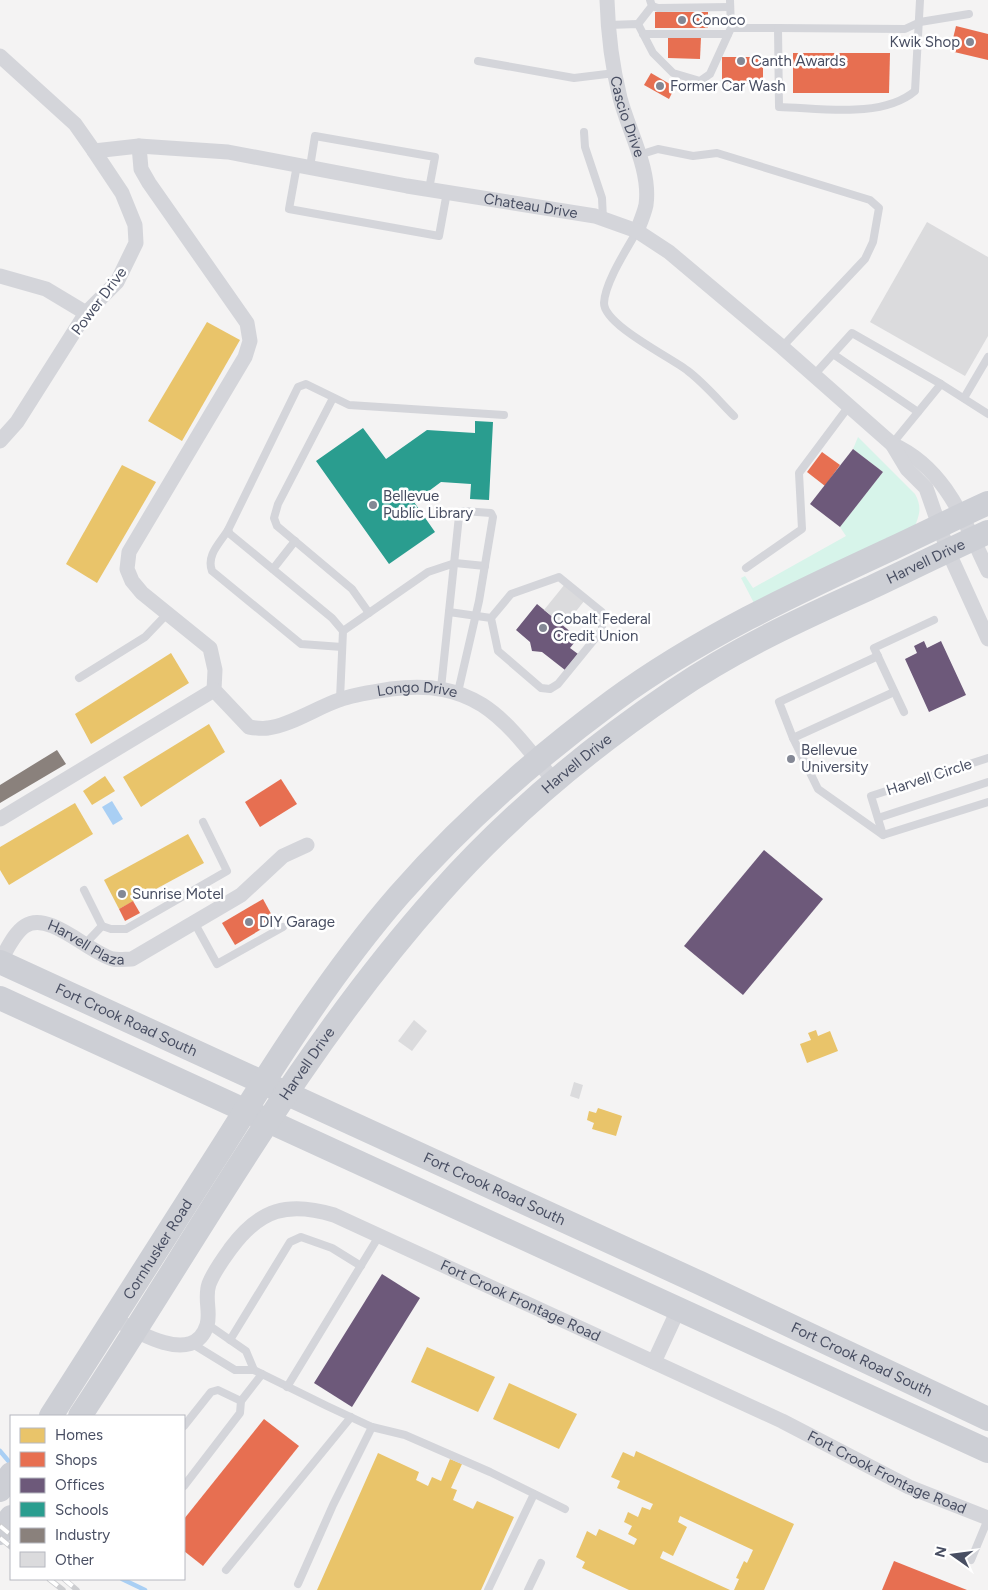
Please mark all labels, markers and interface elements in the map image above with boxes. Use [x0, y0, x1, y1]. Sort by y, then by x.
place label: Conoco [692, 11, 746, 29]
marker: Conoco [676, 14, 688, 26]
place label: Kwik Shop [890, 33, 960, 51]
marker: Kwik Shop [964, 36, 976, 48]
place label: Canth Awards [751, 52, 846, 70]
marker: Canth Awards [735, 55, 747, 67]
street label: Cascio Drive [606, 75, 649, 160]
place label: Former Car Wash [670, 77, 786, 95]
marker: Former Car Wash [654, 80, 666, 92]
street label: Chateau Drive [482, 189, 579, 222]
street label: Power Drive [68, 264, 130, 338]
place label: Bellevue Public Library [383, 487, 473, 522]
marker: Bellevue Public Library [367, 499, 379, 511]
street label: Harvell Drive [884, 535, 968, 588]
place label: Cobalt Federal Credit Union [553, 610, 651, 645]
marker: Cobalt Federal Credit Union [537, 622, 549, 634]
street label: Longo Drive [376, 678, 460, 702]
street label: Harvell Drive [538, 730, 615, 797]
place label: Bellevue University [801, 741, 868, 776]
marker: Bellevue University [785, 753, 797, 765]
street label: Harvell Circle [884, 755, 974, 799]
place label: Sunrise Motel [132, 885, 224, 903]
marker: Sunrise Motel [116, 888, 128, 900]
place label: DIY Garage [259, 913, 335, 931]
street label: Harvell Plaza [45, 916, 124, 969]
marker: DIY Garage [243, 916, 255, 928]
street label: Fort Crook Road South [53, 980, 200, 1060]
street label: Harvell Drive [275, 1024, 339, 1104]
street label: Fort Crook Road South [421, 1148, 568, 1229]
street label: Cornhusker Road [119, 1196, 196, 1303]
street label: Fort Crook Frontage Road [437, 1256, 603, 1345]
street label: Fort Crook Road South [788, 1318, 935, 1400]
legend [10, 1415, 185, 1580]
text: Homes [55, 1426, 103, 1444]
street label: Fort Crook Frontage Road [804, 1427, 969, 1518]
text: Shops [55, 1451, 97, 1469]
text: Offices [55, 1476, 105, 1494]
text: Schools [55, 1501, 108, 1519]
text: Industry [55, 1526, 110, 1544]
north arrow [928, 1530, 978, 1580]
text: N [931, 1545, 950, 1559]
text: Other [55, 1551, 94, 1569]

